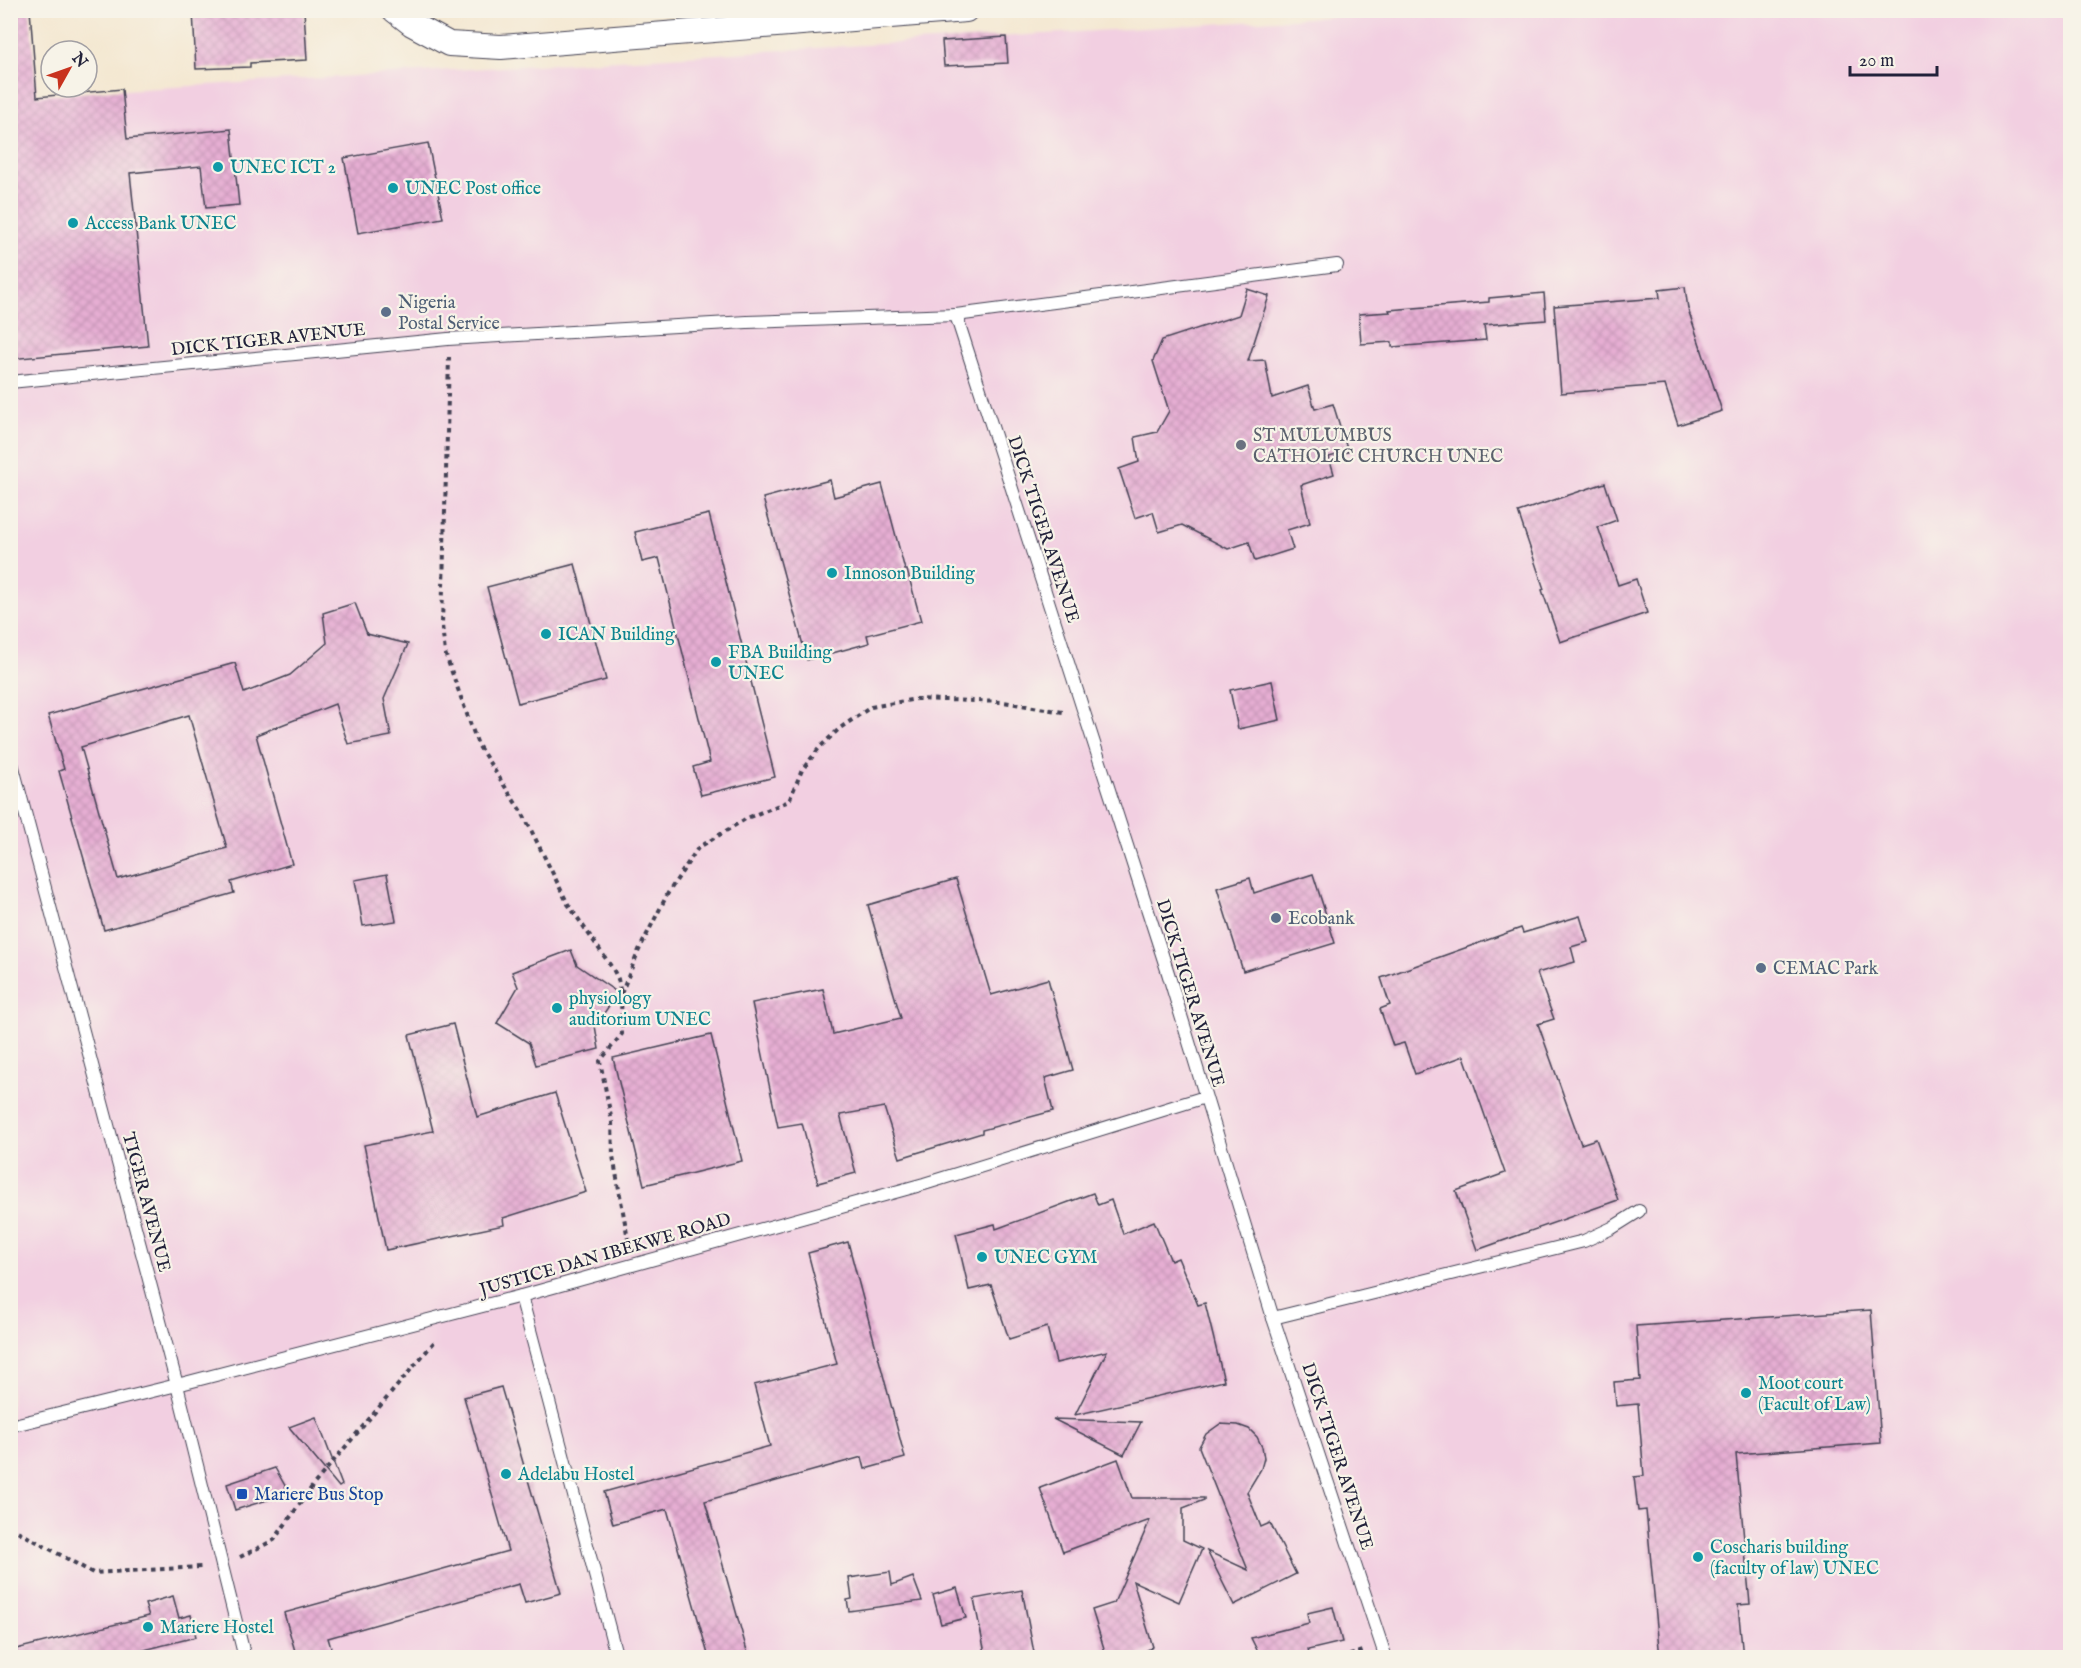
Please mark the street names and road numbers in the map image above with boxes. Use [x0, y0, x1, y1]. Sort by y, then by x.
street label: DICK TIGER AVENUE [170, 319, 367, 362]
street label: DICK TIGER AVENUE [1001, 433, 1084, 626]
street label: DICK TIGER AVENUE [1150, 897, 1229, 1090]
street label: TIGER AVENUE [116, 1130, 175, 1275]
street label: JUSTICE DAN IBEKWE ROAD [475, 1208, 734, 1303]
street label: DICK TIGER AVENUE [1295, 1360, 1378, 1553]

